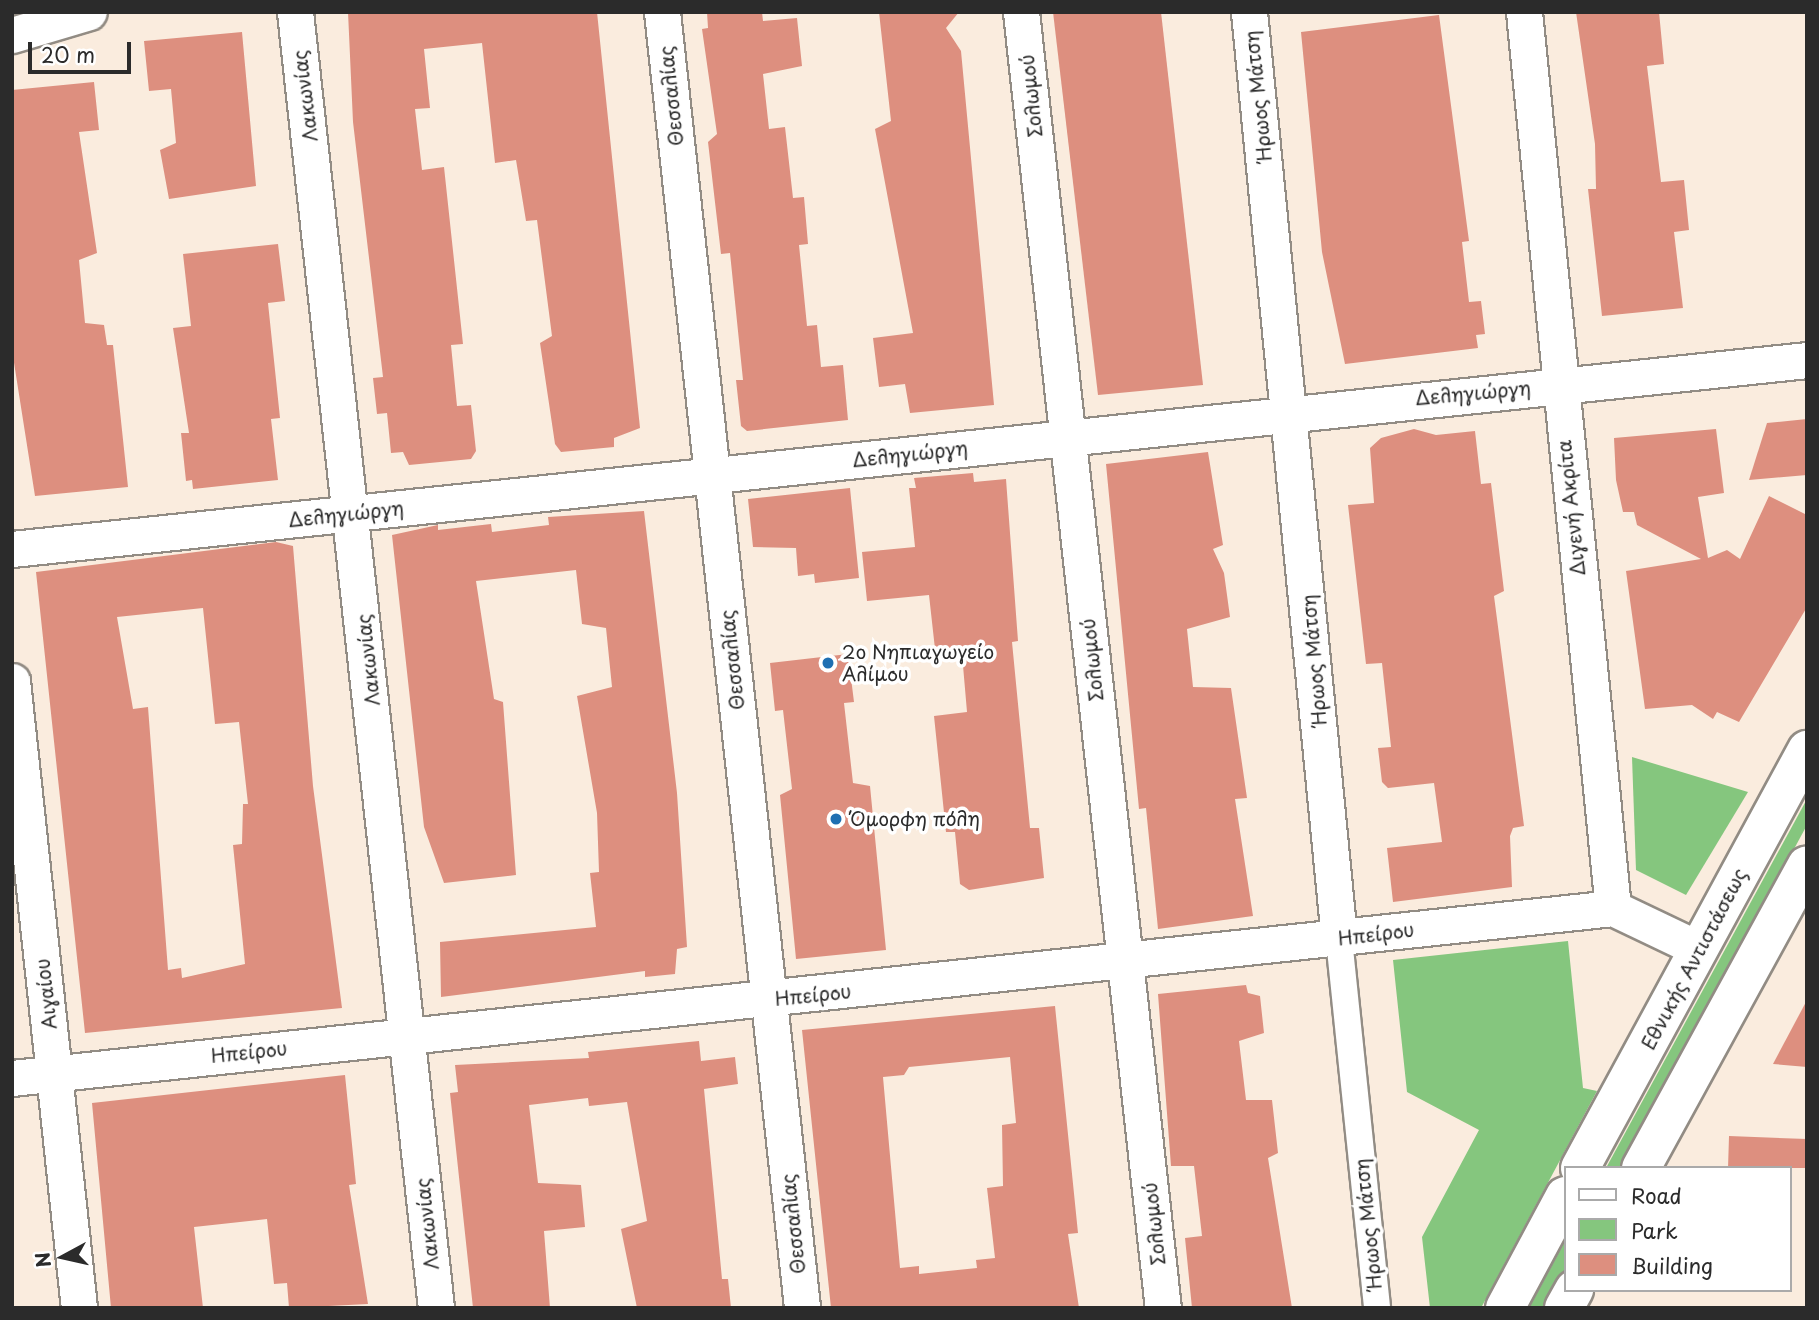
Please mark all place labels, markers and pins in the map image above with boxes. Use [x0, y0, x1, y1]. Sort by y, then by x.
place label: 2ο Νηπιαγωγείο Αλίμου [842, 641, 995, 685]
marker: 2ο Νηπιαγωγείο Αλίμου [820, 655, 836, 671]
place label: Όμορφη πόλη [850, 808, 979, 830]
marker: Όμορφη πόλη [828, 811, 844, 827]

